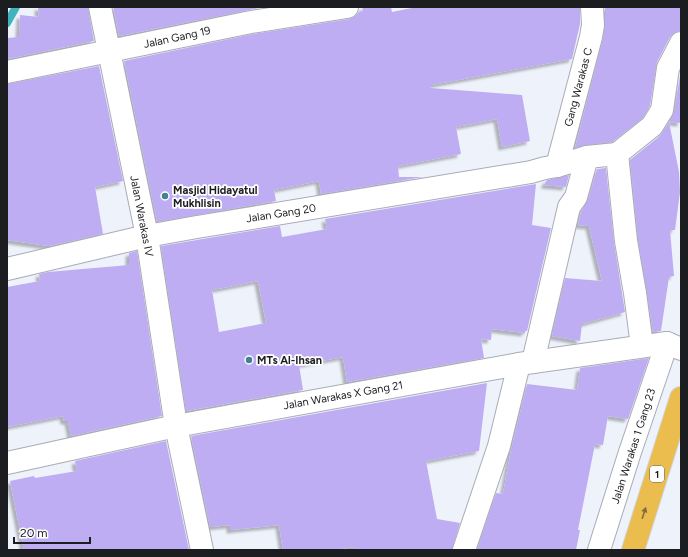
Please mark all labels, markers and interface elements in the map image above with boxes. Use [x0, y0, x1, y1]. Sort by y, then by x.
street label: Jalan Gang 19 [142, 24, 212, 51]
street label: Gang Warakas C [562, 46, 595, 128]
street label: Jalan Warakas IV [127, 174, 156, 258]
place label: Masjid Hidayatul Mukhlisin [173, 184, 258, 210]
marker: Masjid Hidayatul Mukhlisin [160, 191, 170, 201]
street label: Jalan Gang 20 [245, 202, 317, 225]
place label: MTs Al-Ihsan [257, 354, 322, 367]
marker: MTs Al-Ihsan [244, 355, 254, 365]
street label: Jalan Warakas X Gang 21 [282, 379, 404, 412]
street label: Jalan Warakas 1 Gang 23 [608, 387, 658, 505]
road number: 1 [650, 466, 664, 482]
one-way arrow [642, 507, 648, 519]
scale bar [14, 519, 90, 545]
text: 20 m [20, 526, 48, 540]

